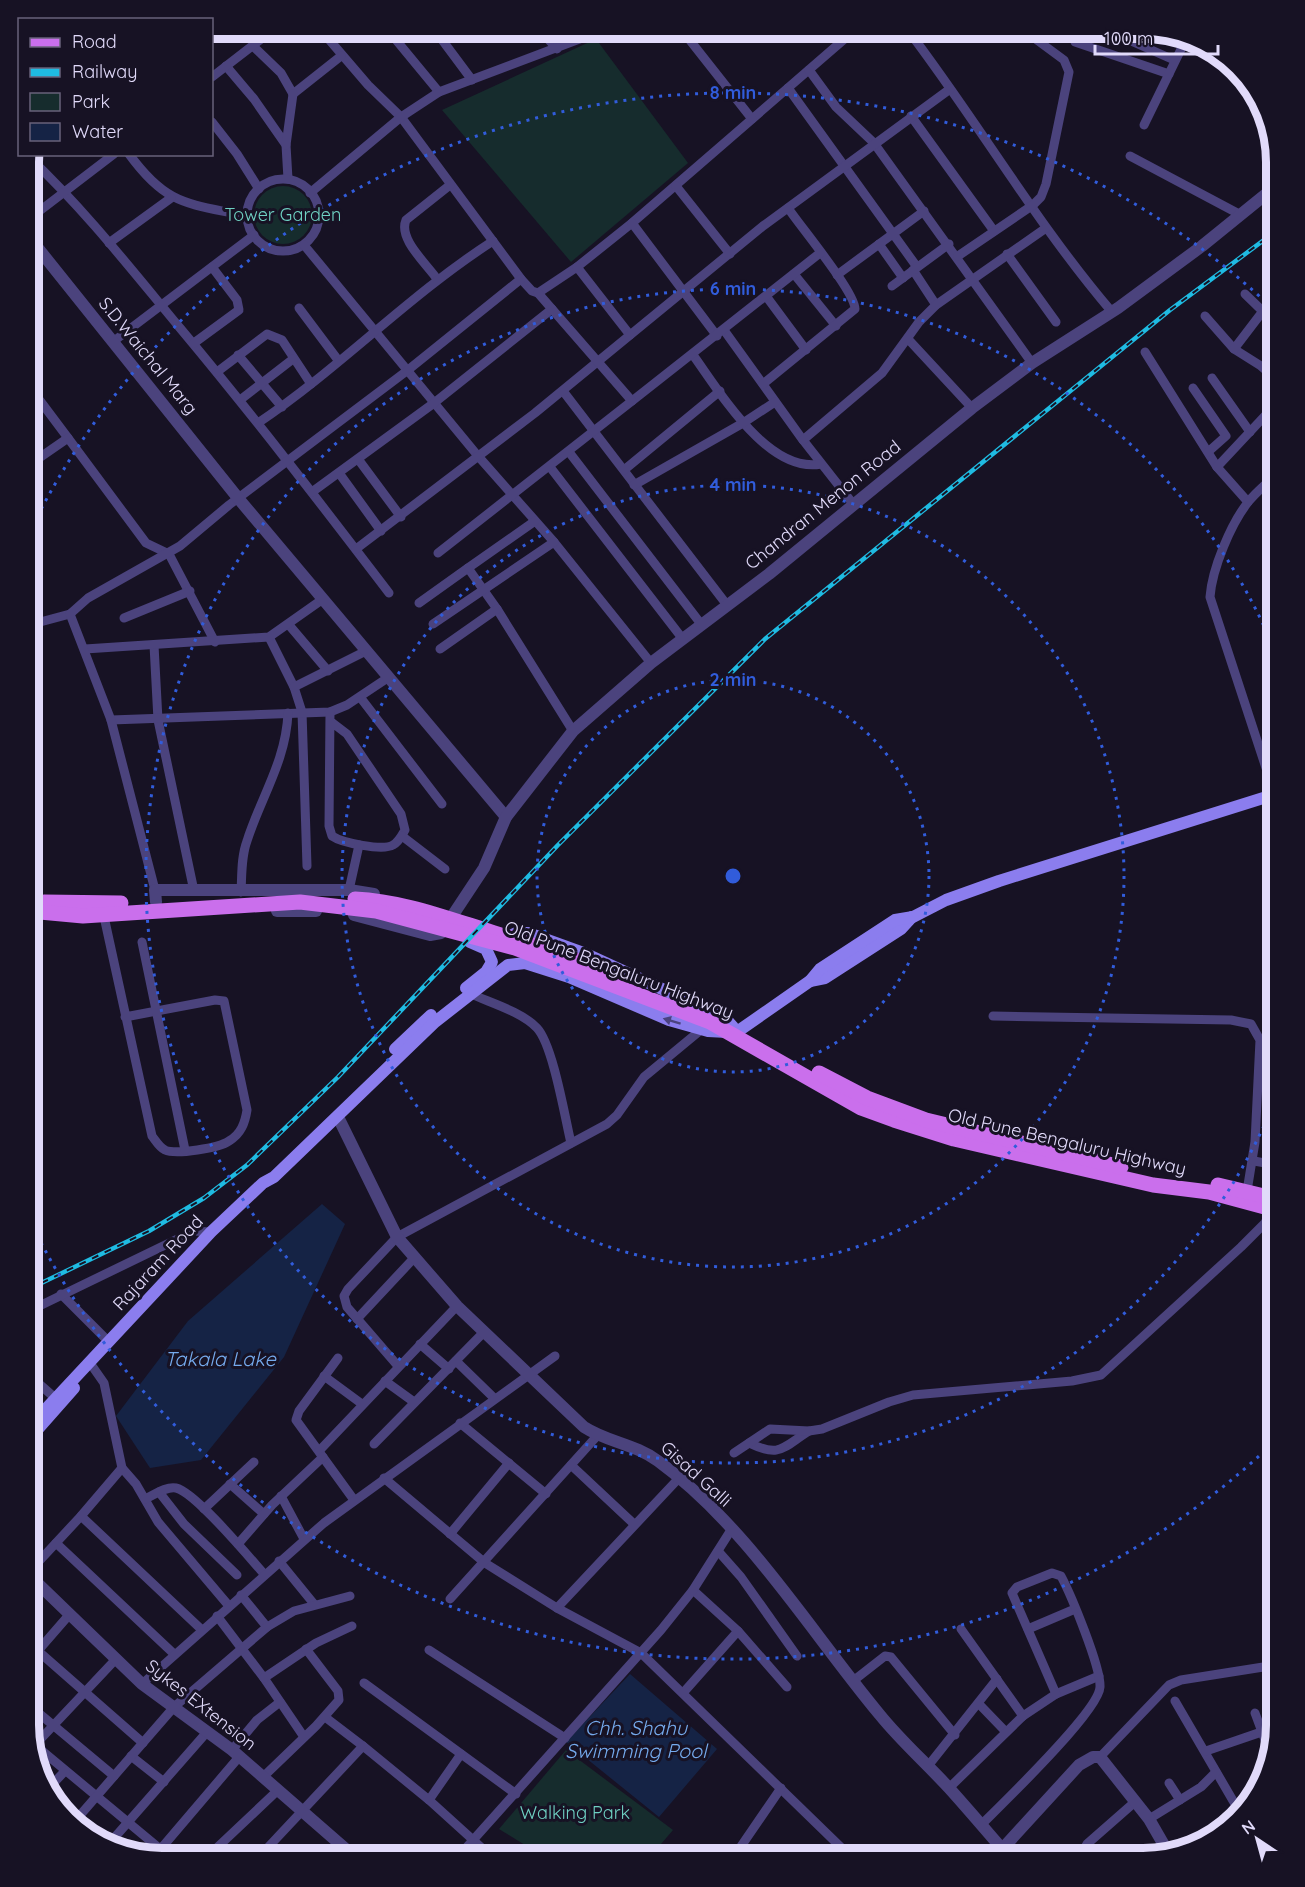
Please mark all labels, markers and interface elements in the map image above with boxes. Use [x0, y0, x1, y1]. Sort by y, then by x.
legend [18, 18, 213, 156]
scale bar [1095, 18, 1218, 56]
text: 100 m [1104, 27, 1153, 50]
text: Road [72, 30, 117, 53]
text: Railway [72, 60, 138, 83]
text: 8 min [710, 81, 756, 104]
text: Park [72, 90, 110, 113]
text: Water [72, 120, 123, 143]
park label: Tower Garden [225, 203, 341, 226]
text: 6 min [710, 277, 756, 300]
street label: S.D.Waichal Marg [94, 292, 203, 419]
street label: Chandran Menon Road [740, 435, 905, 574]
text: 4 min [709, 473, 757, 496]
text: 2 min [710, 668, 756, 691]
centre of rings [723, 866, 743, 886]
street label: Old Pune Bengaluru Highway [501, 915, 737, 1024]
one-way arrow [663, 1015, 681, 1025]
street label: Old Pune Bengaluru Highway [946, 1103, 1188, 1180]
street label: Rajaram Road [107, 1210, 208, 1315]
water label: Takala Lake [164, 1346, 276, 1371]
street label: Gisad Galli [656, 1436, 737, 1511]
street label: Sykes EXtension [141, 1654, 261, 1755]
water label: Chh. Shahu Swimming Pool [565, 1715, 709, 1763]
park label: Walking Park [520, 1801, 630, 1824]
north arrow [1227, 1809, 1287, 1869]
text: N [1238, 1815, 1259, 1838]

